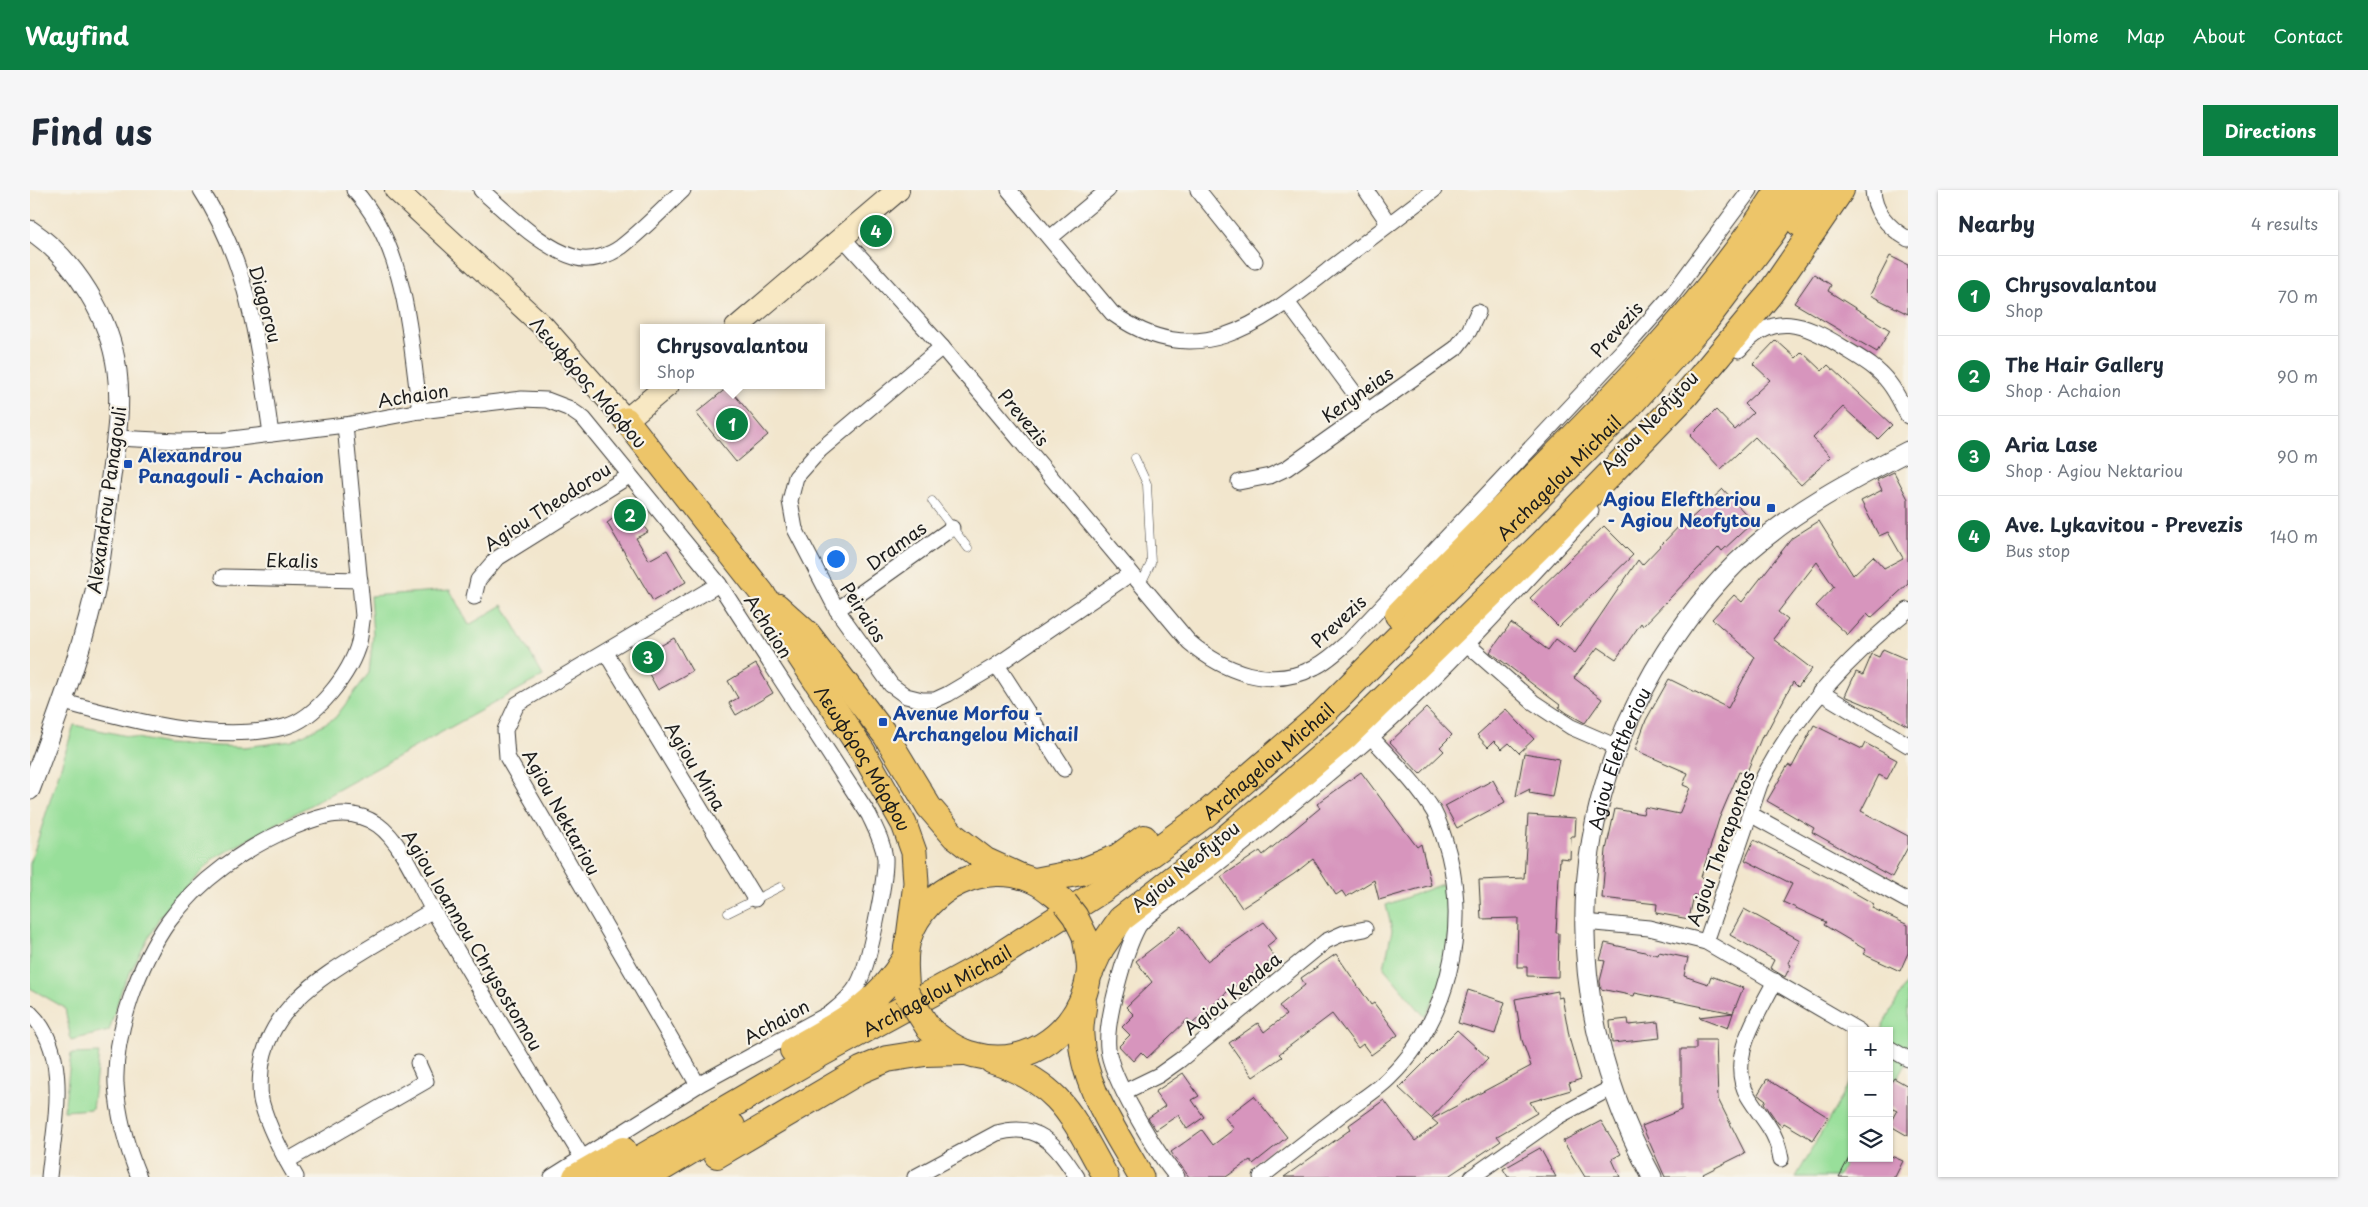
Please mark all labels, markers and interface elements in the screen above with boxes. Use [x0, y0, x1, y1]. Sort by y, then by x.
text: Wayfind [25, 17, 129, 53]
text: Home [2048, 22, 2098, 49]
text: Map [2126, 22, 2165, 49]
text: About [2193, 22, 2245, 49]
text: Contact [2273, 22, 2343, 49]
text: Find us [30, 104, 152, 157]
button: Directions [2203, 105, 2338, 156]
text: Nearby [1958, 207, 2035, 239]
text: 4 results [2251, 211, 2318, 235]
pin: 4 [860, 212, 892, 250]
street label: Diagorou [243, 262, 289, 346]
text: Chrysovalantou [2005, 270, 2157, 298]
text: 1 [1970, 284, 1978, 308]
text: 70 m [2278, 284, 2318, 308]
street label: Prevezis [1583, 295, 1649, 363]
text: Shop [2005, 298, 2043, 322]
street label: Λεωφόρος Μόρφου [524, 310, 654, 454]
popup [640, 324, 825, 389]
text: Chrysovalantou [657, 331, 808, 359]
text: The Hair Gallery [2005, 350, 2164, 378]
text: Shop [657, 359, 695, 383]
street label: Keryneias [1315, 359, 1399, 429]
street label: Agiou Neofytou [1594, 364, 1704, 480]
text: 2 [1968, 364, 1980, 388]
text: 90 m [2277, 364, 2318, 388]
street label: Achaion [376, 376, 450, 414]
text: Shop · Achaion [2005, 378, 2121, 402]
street label: Prevezis [992, 382, 1056, 452]
street label: Alexandrou Panagouli [79, 405, 133, 595]
pin: 1 [716, 405, 748, 443]
street label: Archagelou Michail [1490, 408, 1627, 546]
text: Aria Lase [2005, 430, 2098, 458]
place label: Alexandrou Panagouli - Achaion [137, 441, 324, 489]
text: 3 [1969, 444, 1979, 468]
text: 90 m [2277, 444, 2318, 468]
street label: Agiou Theodorou [478, 455, 616, 557]
marker: Alexandrou Panagouli - Achaion [122, 458, 134, 470]
text: Shop · Agiou Nektariou [2005, 458, 2183, 482]
place label: Agiou Eleftheriou - Agiou Neofytou [1603, 485, 1761, 533]
pin: 2 [614, 496, 646, 534]
marker: Agiou Eleftheriou - Agiou Neofytou [1765, 502, 1777, 514]
text: Ave. Lykavitou - Prevezis [2005, 510, 2243, 538]
street label: Dramas [860, 514, 932, 576]
text: 4 [1969, 524, 1979, 548]
text: 140 m [2270, 524, 2318, 548]
text: Bus stop [2005, 538, 2070, 562]
street label: Ekalis [266, 546, 318, 574]
your location [823, 546, 849, 572]
street label: Peiraios [834, 577, 894, 647]
street label: Prevezis [1304, 588, 1372, 654]
street label: Achaion [738, 589, 800, 663]
pin: 3 [632, 638, 664, 676]
street label: Λεωφόρος Μόρφου [809, 680, 919, 834]
street label: Agiou Eleftheriou [1581, 682, 1656, 832]
street label: Archagelou Michail [1196, 696, 1340, 825]
place label: Avenue Morfou - Archangelou Michail [892, 699, 1078, 747]
street label: Agiou Mina [659, 716, 734, 816]
marker: Avenue Morfou - Archangelou Michail [877, 716, 889, 728]
street label: Agiou Nektariou [516, 744, 608, 880]
street label: Agiou Therapontos [1679, 767, 1761, 929]
street label: Agiou Neofytou [1125, 814, 1245, 918]
street label: Agiou Ioannou Chrysostomou [396, 825, 550, 1055]
street label: Archagelou Michail [857, 938, 1017, 1042]
street label: Agiou Kendea [1177, 945, 1287, 1041]
street label: Achaion [738, 992, 814, 1050]
map controls [1848, 1027, 1893, 1162]
button: + [1848, 1027, 1893, 1072]
button: − [1848, 1072, 1893, 1117]
button: layers [1848, 1117, 1893, 1162]

